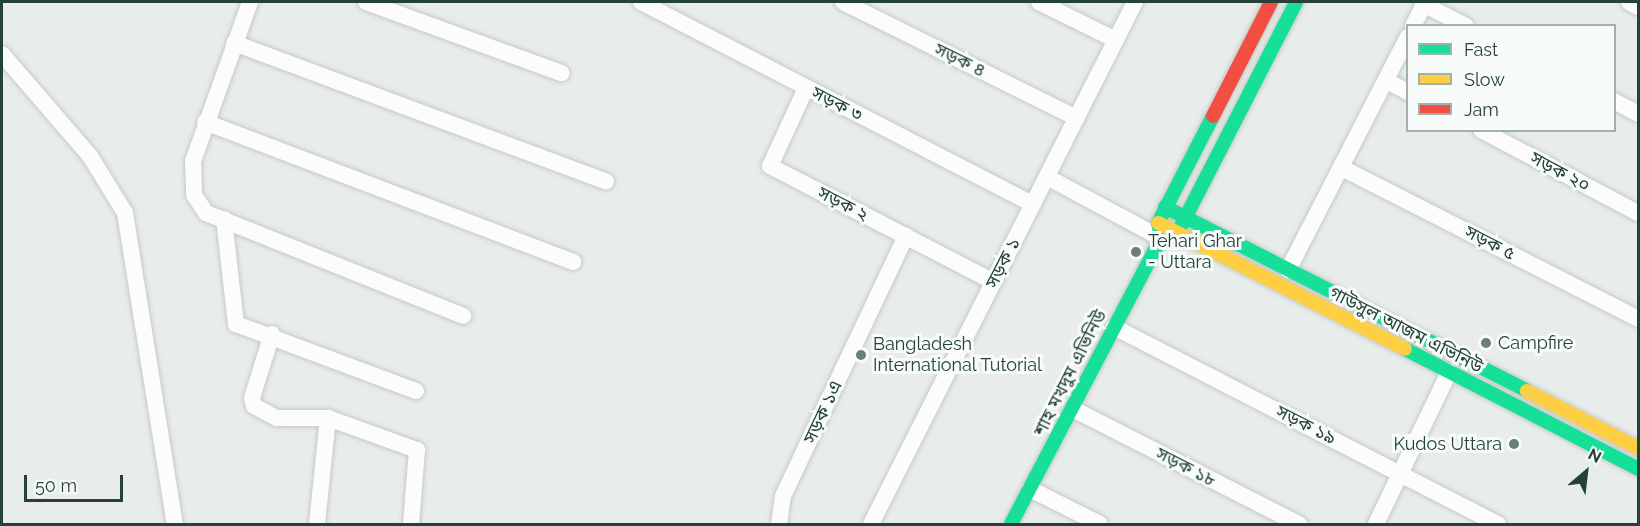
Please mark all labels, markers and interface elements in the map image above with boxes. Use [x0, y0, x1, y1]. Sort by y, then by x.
legend [1406, 24, 1616, 132]
street label: সড়ক ৪ [931, 39, 989, 81]
text: Fast [1464, 39, 1498, 60]
text: Slow [1464, 69, 1505, 90]
street label: সড়ক ৩ [808, 82, 866, 126]
text: Jam [1464, 99, 1499, 120]
street label: সড়ক ২০ [1526, 147, 1594, 197]
street label: সড়ক ২ [814, 182, 872, 226]
street label: সড়ক ৫ [1461, 221, 1519, 265]
place label: Tehari Ghar - Uttara [1148, 231, 1242, 274]
street label: সড়ক ১ [981, 234, 1025, 292]
marker: Tehari Ghar - Uttara [1129, 245, 1143, 259]
street label: গাউসুল আজম এভিনিউ [1326, 282, 1486, 378]
street label: শাহ মখদুম এভিনিউ [1029, 306, 1111, 440]
place label: Campfire [1498, 332, 1573, 354]
place label: Bangladesh International Tutorial [873, 334, 1043, 376]
marker: Campfire [1479, 336, 1493, 350]
marker: Bangladesh International Tutorial [854, 348, 868, 362]
street label: সড়ক ১এ [799, 377, 847, 447]
street label: সড়ক ১৯ [1272, 401, 1340, 449]
place label: Kudos Uttara [1393, 433, 1502, 455]
marker: Kudos Uttara [1507, 437, 1521, 451]
north arrow [1556, 442, 1616, 502]
street label: সড়ক ১৮ [1152, 443, 1220, 491]
text: N [1585, 444, 1605, 467]
scale bar [27, 463, 126, 501]
text: 50 m [35, 475, 77, 496]

